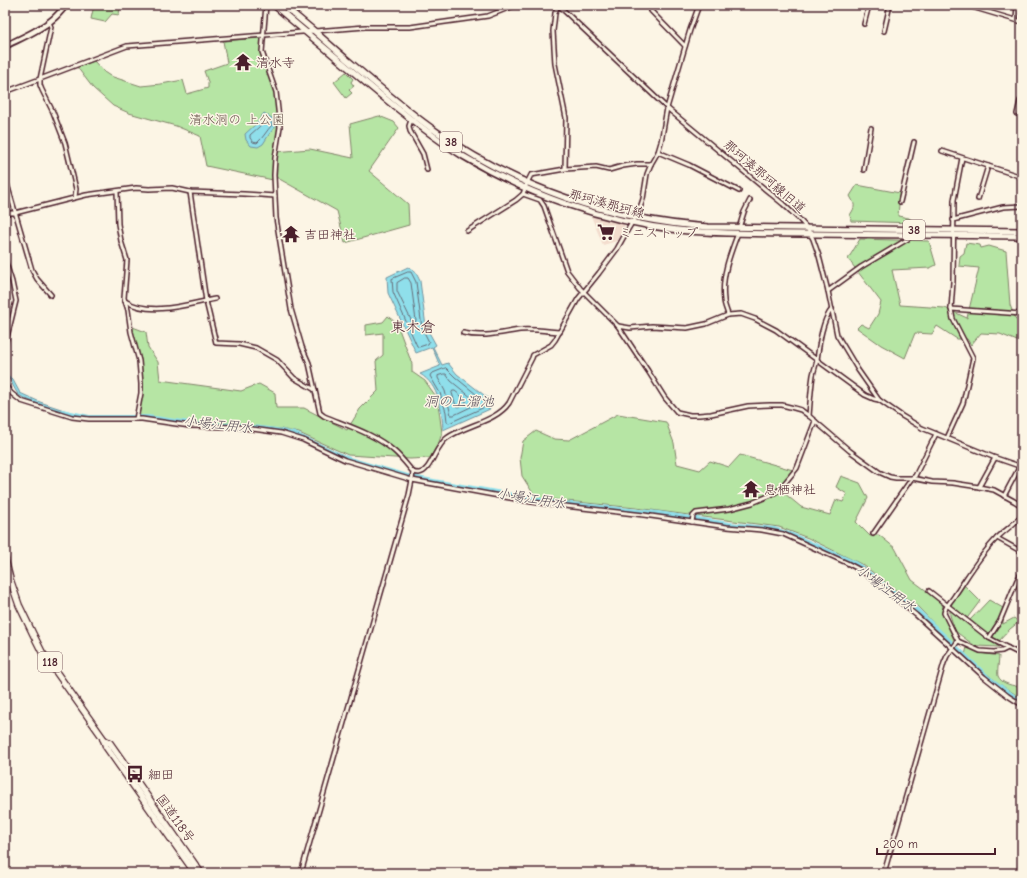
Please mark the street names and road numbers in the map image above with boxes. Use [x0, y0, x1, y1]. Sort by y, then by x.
road number: 38 [440, 132, 462, 152]
street label: 那珂湊那珂線旧道 [721, 137, 809, 216]
street label: 那珂湊那珂線 [567, 186, 647, 221]
road number: 38 [903, 220, 925, 240]
road number: 118 [38, 652, 62, 672]
street label: 国道118号 [153, 791, 198, 845]

